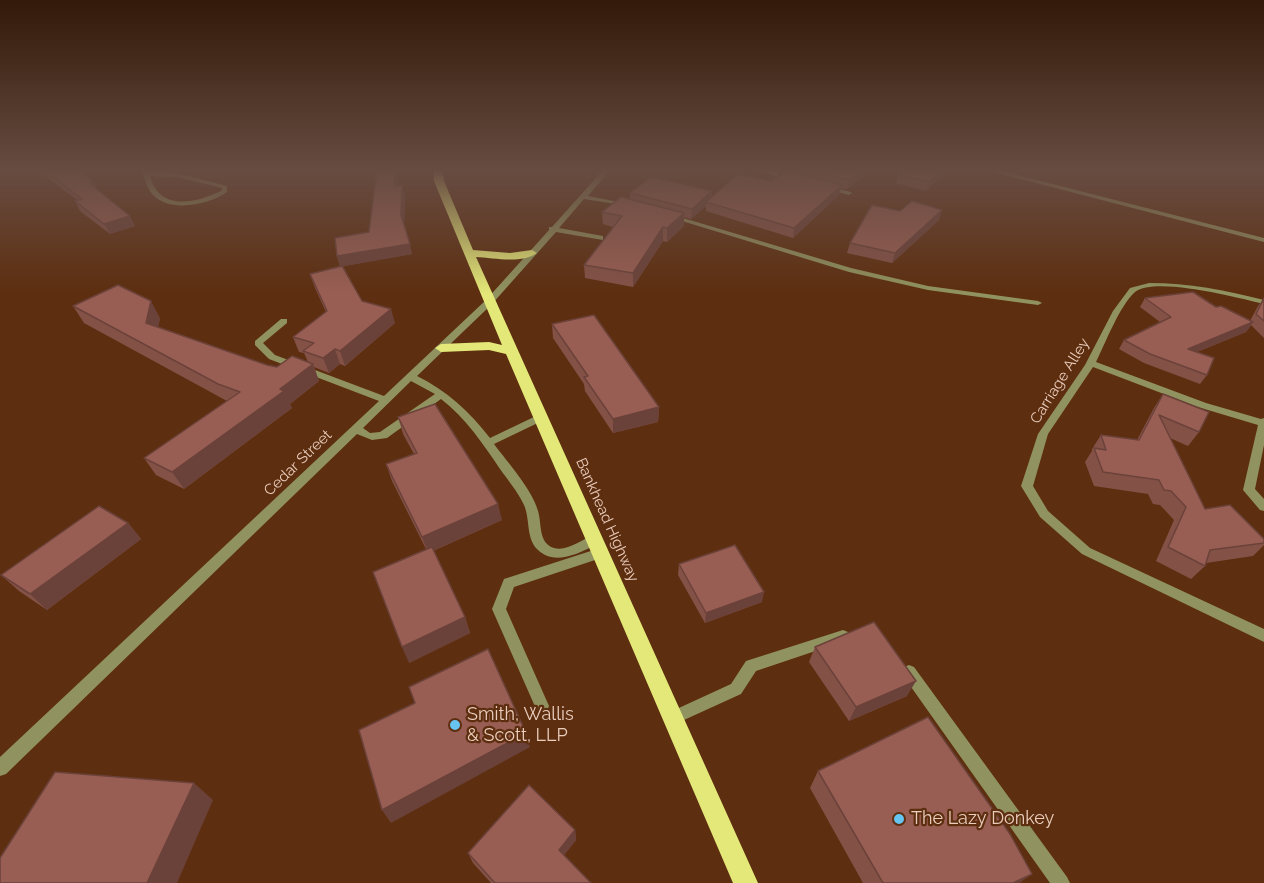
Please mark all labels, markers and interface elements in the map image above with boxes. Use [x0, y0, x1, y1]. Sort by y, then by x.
street label: Carriage Alley [1027, 335, 1093, 427]
street label: Cedar Street [260, 426, 336, 500]
street label: Bankhead Highway [572, 455, 642, 585]
place label: Smith, Wallis & Scott, LLP [467, 704, 574, 746]
marker: Smith, Wallis & Scott, LLP [448, 718, 462, 732]
place label: The Lazy Donkey [911, 808, 1054, 830]
marker: The Lazy Donkey [892, 812, 906, 826]

